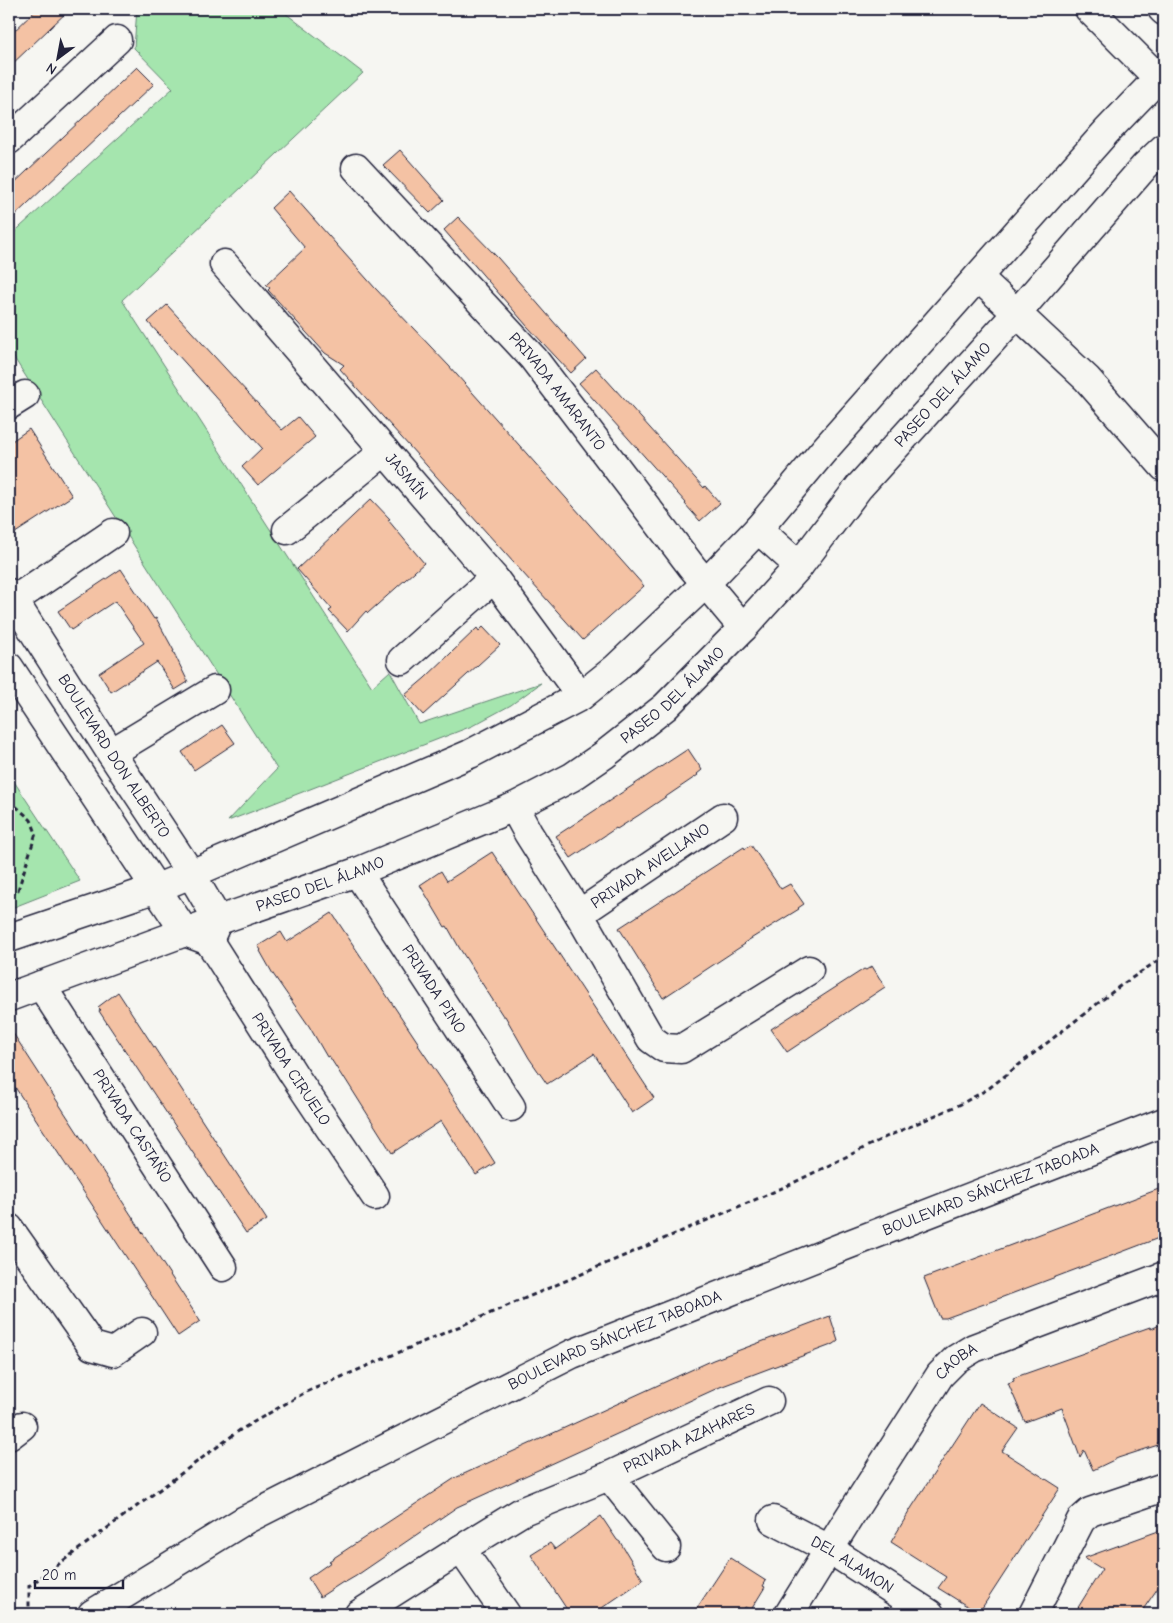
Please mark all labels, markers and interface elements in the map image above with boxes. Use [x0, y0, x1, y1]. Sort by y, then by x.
north arrow [32, 32, 82, 82]
text: N [43, 59, 60, 78]
street label: PRIVADA AMARANTO [505, 329, 609, 454]
street label: PASEO DEL ÁLAMO [891, 339, 995, 451]
street label: JASMÍN [382, 449, 432, 503]
street label: PASEO DEL ÁLAMO [617, 643, 728, 747]
street label: BOULEVARD DON ALBERTO [54, 671, 174, 841]
street label: PRIVADA AVELLANO [587, 820, 713, 912]
street label: PASEO DEL ÁLAMO [254, 853, 387, 916]
street label: PRIVADA PINO [398, 941, 469, 1037]
street label: PRIVADA CIRUELO [248, 1010, 334, 1129]
street label: PRIVADA CASTAÑO [89, 1066, 175, 1186]
street label: BOULEVARD SÁNCHEZ TABOADA [880, 1139, 1101, 1239]
street label: BOULEVARD SÁNCHEZ TABOADA [505, 1287, 724, 1394]
street label: CAOBA [932, 1339, 980, 1383]
street label: PRIVADA AZAHARES [620, 1400, 758, 1477]
street label: DEL ALAMON [808, 1532, 897, 1597]
scale bar [35, 1558, 122, 1590]
text: 20 m [42, 1566, 76, 1584]

